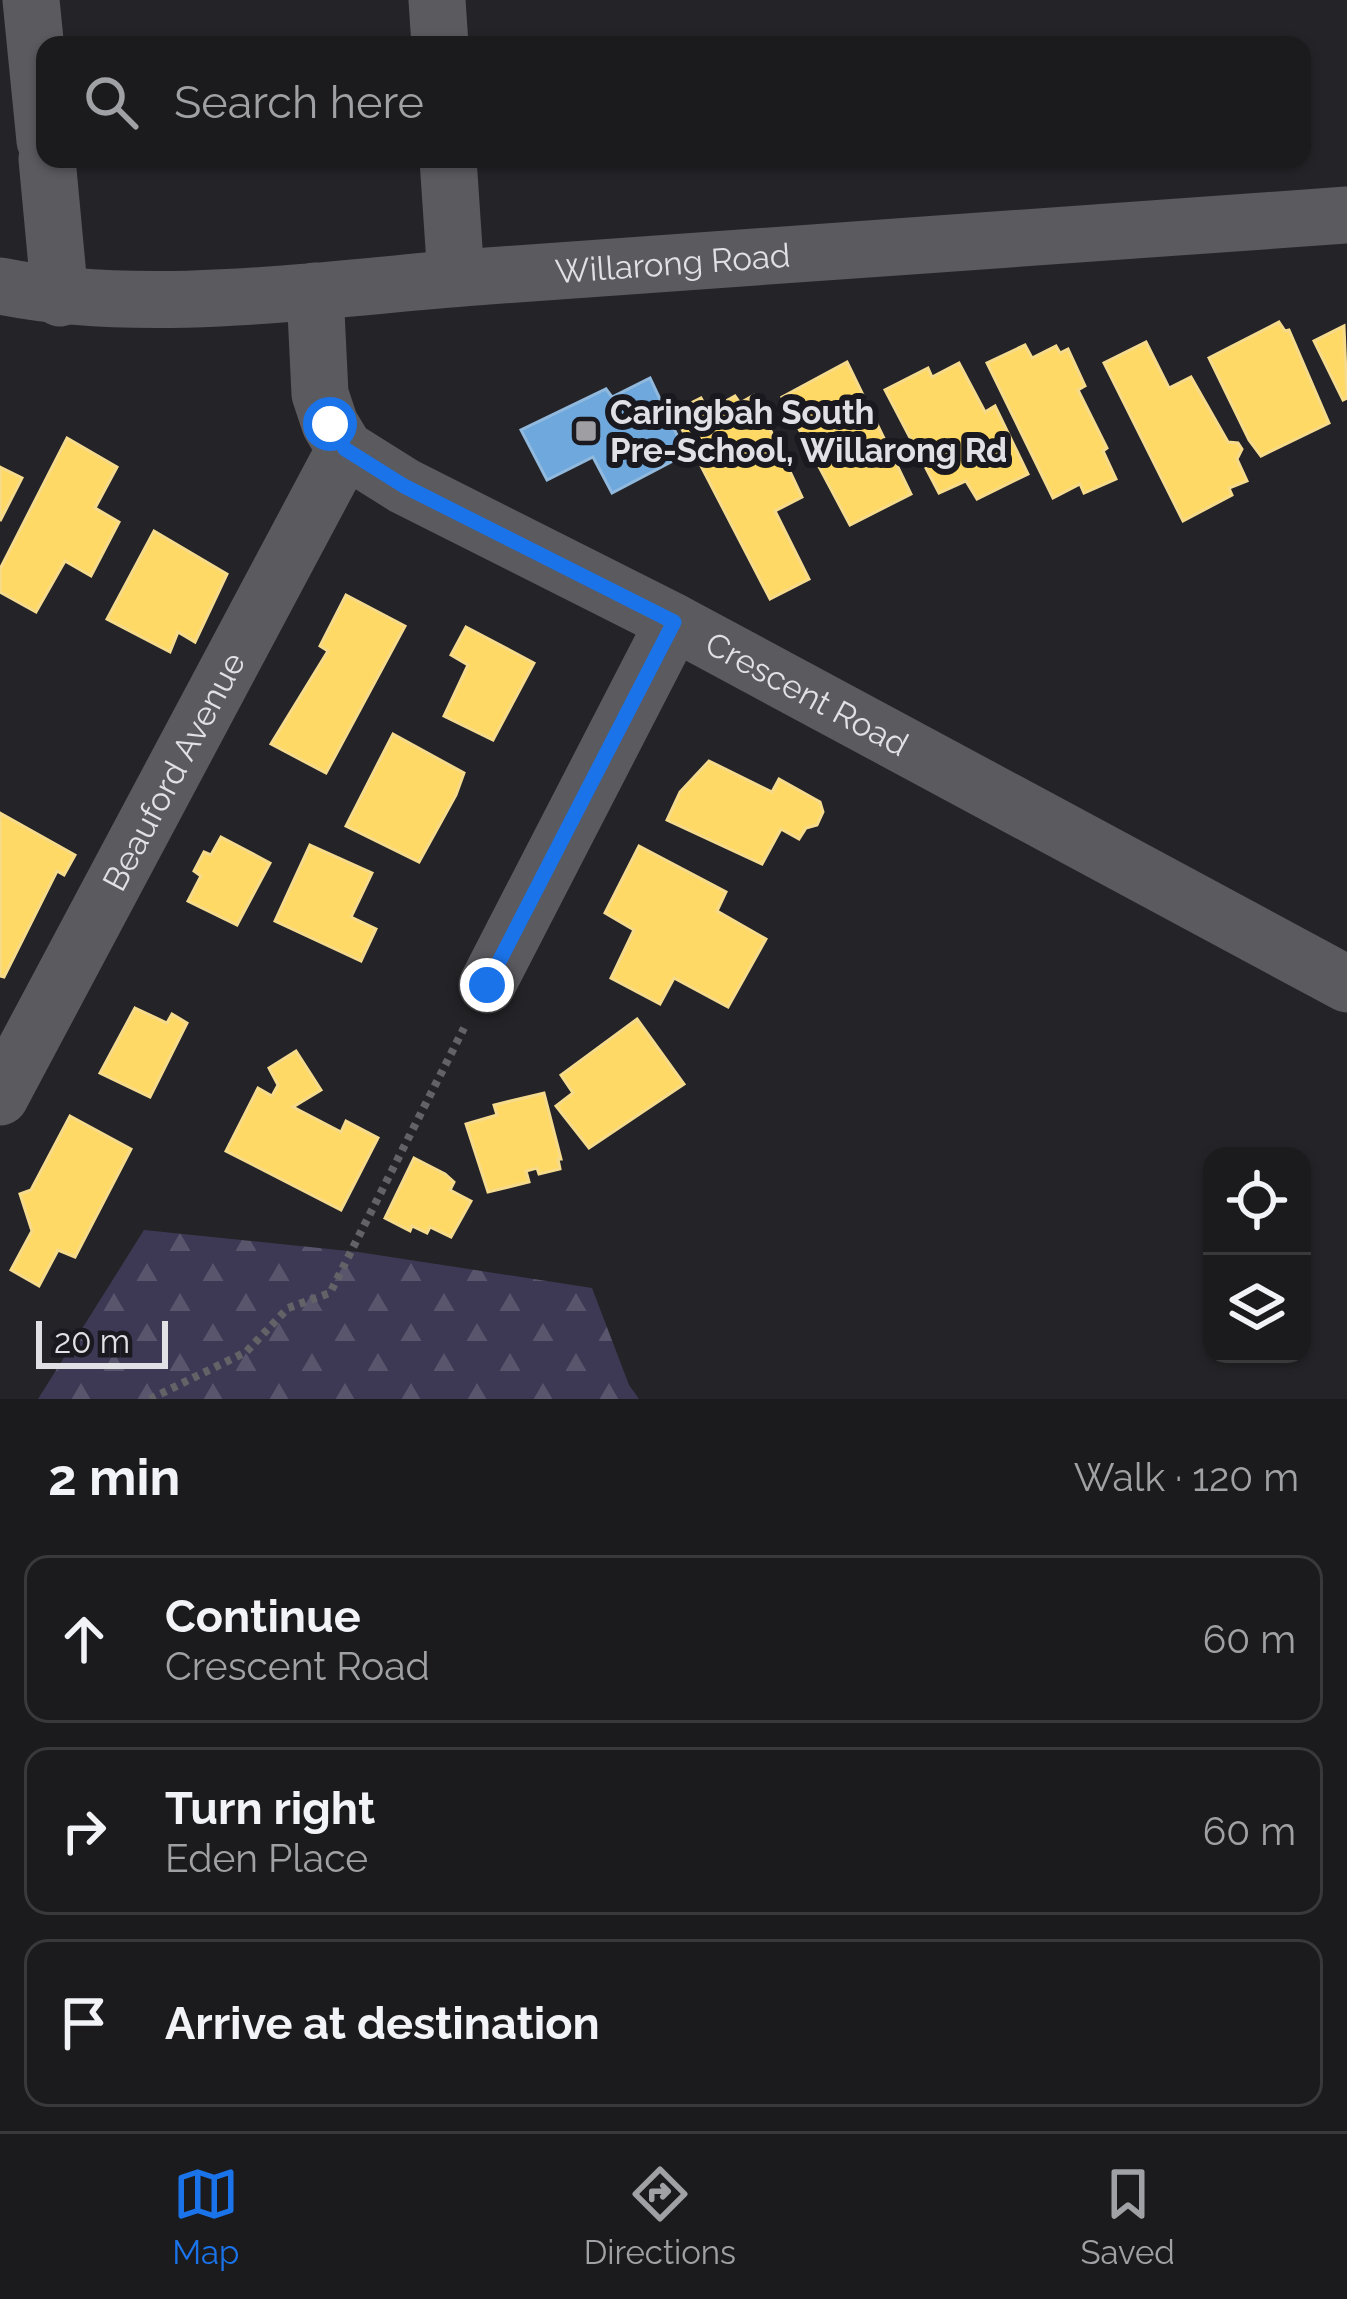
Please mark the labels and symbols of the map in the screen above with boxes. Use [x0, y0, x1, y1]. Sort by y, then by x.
street label: Willarong Road [554, 236, 792, 291]
place label: Caringbah South Pre-School, Willarong Rd [610, 393, 1007, 470]
route start [303, 397, 357, 451]
marker: Caringbah South Pre-School, Willarong Rd [573, 418, 599, 444]
street label: Crescent Road [699, 624, 915, 764]
street label: Beauford Avenue [95, 646, 253, 897]
route end [460, 958, 514, 1012]
scale bar [36, 1315, 168, 1368]

